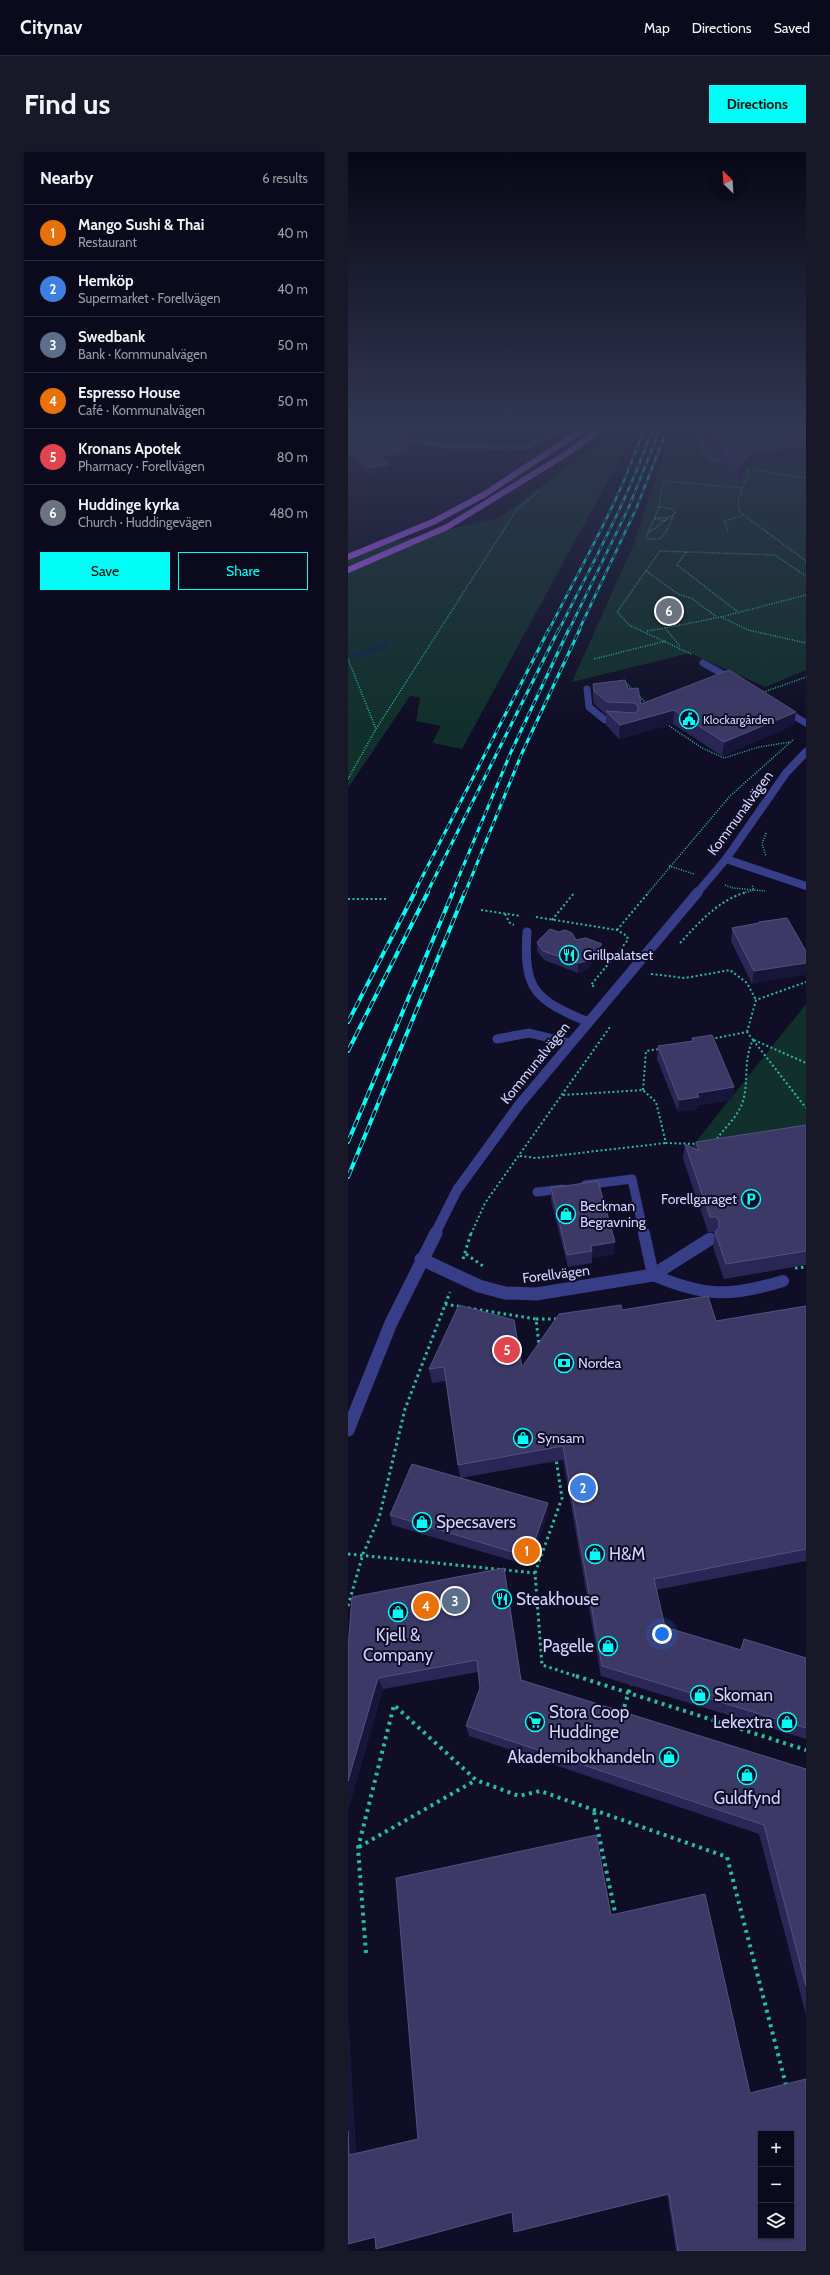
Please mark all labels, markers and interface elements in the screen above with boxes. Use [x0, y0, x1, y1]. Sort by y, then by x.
text: Citynav [20, 16, 82, 39]
text: Map [644, 19, 670, 37]
text: Directions [692, 19, 752, 37]
text: Saved [774, 19, 810, 37]
button: Directions [709, 85, 806, 123]
text: Find us [24, 87, 110, 121]
north arrow [710, 164, 746, 200]
text: Nearby [40, 168, 93, 188]
text: 6 results [262, 170, 308, 186]
text: Mango Sushi & Thai [78, 216, 204, 234]
text: 1 [51, 225, 55, 241]
text: 40 m [277, 225, 308, 241]
text: Restaurant [78, 234, 137, 250]
text: Hemköp [78, 272, 134, 290]
text: 2 [50, 281, 56, 297]
text: 40 m [277, 281, 308, 297]
text: Supermarket · Forellvägen [78, 290, 221, 306]
text: Swedbank [78, 328, 145, 346]
text: 3 [49, 337, 57, 353]
text: 50 m [278, 337, 308, 353]
text: Bank · Kommunalvägen [78, 346, 207, 362]
text: Espresso House [78, 384, 180, 402]
text: 4 [49, 393, 57, 409]
text: 50 m [278, 393, 308, 409]
text: Café · Kommunalvägen [78, 402, 205, 418]
text: Kronans Apotek [78, 440, 181, 458]
text: 5 [50, 449, 56, 465]
text: 80 m [277, 449, 308, 465]
text: Pharmacy · Forellvägen [78, 458, 205, 474]
text: Huddinge kyrka [78, 496, 180, 514]
text: 6 [49, 505, 57, 521]
text: 480 m [269, 505, 308, 521]
text: Church · Huddingevägen [78, 514, 212, 530]
button: Save [40, 552, 170, 590]
button: Share [178, 552, 308, 590]
pin: 6 [656, 596, 682, 626]
public building icon: Klockargården [678, 708, 700, 730]
place label: Klockargården [703, 712, 775, 727]
street label: Kommunalvägen [703, 767, 777, 859]
restaurant icon: Grillpalatset [558, 944, 580, 966]
place label: Grillpalatset [583, 946, 653, 964]
street label: Kommunalvägen [496, 1018, 574, 1108]
parking icon: Forellgaraget [740, 1188, 762, 1210]
place label: Forellgaraget [661, 1190, 737, 1208]
place label: Beckman Begravning [580, 1197, 647, 1231]
shop icon: Beckman Begravning [555, 1203, 577, 1225]
street label: Forellvägen [521, 1261, 591, 1287]
pin: 5 [494, 1335, 520, 1365]
bank icon: Nordea [553, 1352, 575, 1374]
place label: Nordea [578, 1354, 622, 1372]
shop icon: Synsam [512, 1427, 534, 1449]
place label: Synsam [537, 1429, 585, 1447]
pin: 2 [570, 1473, 596, 1503]
shop icon: Specsavers [411, 1511, 433, 1533]
place label: Specsavers [436, 1512, 516, 1532]
pin: 1 [514, 1536, 540, 1566]
shop icon: H&M [584, 1543, 606, 1565]
place label: H&M [609, 1544, 645, 1564]
pin: 3 [442, 1586, 468, 1616]
restaurant icon: Steakhouse [491, 1588, 513, 1610]
place label: Steakhouse [516, 1589, 599, 1609]
pin: 4 [413, 1591, 439, 1621]
shop icon: Kjell & Company [387, 1601, 409, 1623]
your location [652, 1624, 672, 1644]
place label: Kjell & Company [363, 1625, 433, 1665]
shop icon: Pagelle [597, 1635, 619, 1657]
place label: Pagelle [543, 1636, 594, 1656]
shop icon: Skoman [689, 1684, 711, 1706]
place label: Skoman [714, 1685, 773, 1705]
place label: Stora Coop Huddinge [549, 1702, 629, 1742]
supermarket icon: Stora Coop Huddinge [524, 1711, 546, 1733]
shop icon: Lekextra [776, 1711, 798, 1733]
place label: Lekextra [713, 1712, 774, 1732]
shop icon: Akademibokhandeln [658, 1746, 680, 1768]
place label: Akademibokhandeln [507, 1747, 655, 1767]
shop icon: Guldfynd [736, 1764, 758, 1786]
place label: Guldfynd [714, 1788, 780, 1808]
map controls [758, 2131, 794, 2239]
button: + [758, 2131, 794, 2167]
button: − [758, 2167, 794, 2203]
button: layers [758, 2203, 794, 2239]

